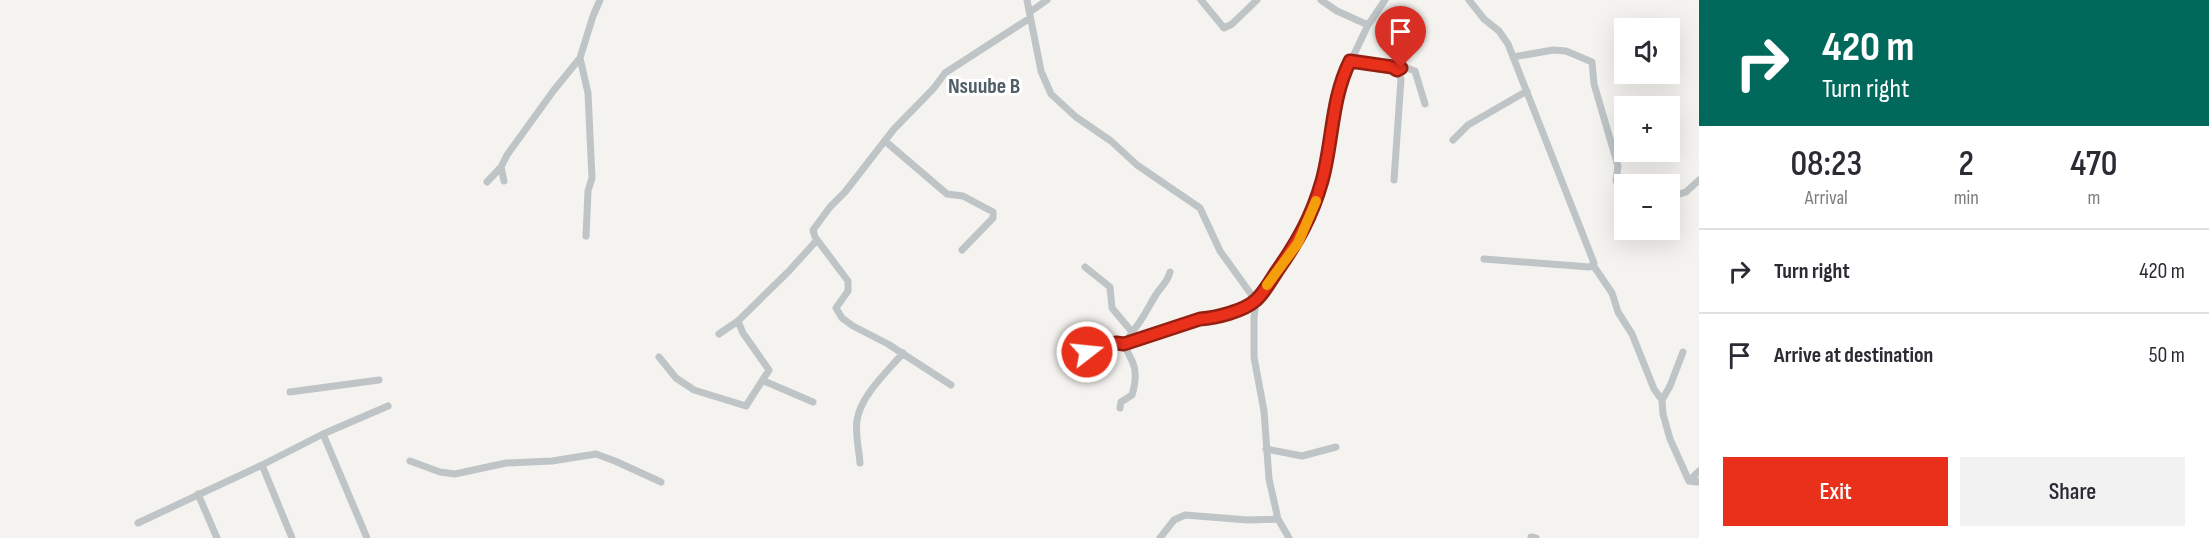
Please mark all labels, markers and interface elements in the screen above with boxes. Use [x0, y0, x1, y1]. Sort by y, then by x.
pin [1375, 6, 1426, 68]
icon: arrive [1384, 15, 1417, 48]
map controls [1614, 18, 1680, 240]
button: sound [1614, 18, 1680, 84]
text: 420 m [1822, 22, 1914, 73]
icon: right [1723, 24, 1801, 102]
district label: Nsuube B [948, 73, 1020, 100]
text: Turn right [1822, 73, 1909, 105]
button: + [1614, 96, 1680, 162]
text: 08:23 [1790, 143, 1862, 186]
text: 2 [1959, 143, 1974, 186]
text: 470 [2070, 143, 2118, 186]
button: − [1614, 174, 1680, 240]
text: Arrival [1805, 186, 1848, 210]
text: min [1954, 186, 1979, 210]
text: m [2087, 186, 2100, 210]
icon: right [1723, 255, 1756, 288]
text: Turn right [1774, 258, 1850, 285]
text: 420 m [2139, 258, 2185, 285]
position arrow [1055, 320, 1119, 384]
icon: arrive [1723, 339, 1756, 372]
text: Arrive at destination [1774, 342, 1933, 369]
text: 50 m [2149, 342, 2185, 369]
button: Exit [1723, 457, 1948, 526]
button: Share [1960, 457, 2185, 526]

